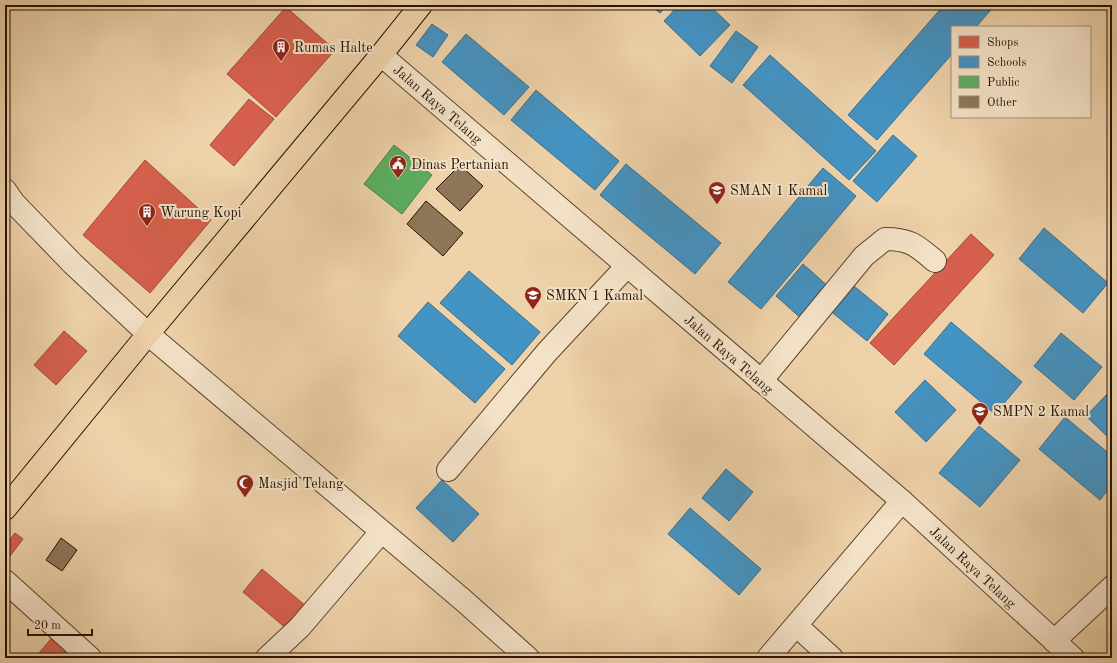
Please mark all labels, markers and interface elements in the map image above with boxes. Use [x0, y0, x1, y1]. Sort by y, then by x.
legend [951, 26, 1091, 118]
building icon: Rumas Halte [271, 37, 291, 62]
text: Shops [987, 37, 1018, 49]
place label: Rumas Halte [294, 41, 373, 55]
text: Schools [987, 57, 1027, 69]
street label: Jalan Raya Telang [390, 63, 485, 147]
text: Public [987, 77, 1019, 89]
text: Other [987, 97, 1017, 109]
public building icon: Dinas Pertanian [388, 154, 408, 179]
place label: Dinas Pertanian [411, 158, 509, 172]
school or university icon: SMAN 1 Kamal [707, 180, 727, 205]
place label: SMAN 1 Kamal [730, 184, 827, 198]
building icon: Warung Kopi [137, 202, 157, 227]
place label: Warung Kopi [160, 206, 242, 220]
school or university icon: SMKN 1 Kamal [523, 285, 543, 310]
place label: SMKN 1 Kamal [546, 289, 643, 303]
street label: Jalan Raya Telang [681, 313, 776, 397]
school or university icon: SMPN 2 Kamal [970, 401, 990, 426]
place label: SMPN 2 Kamal [993, 405, 1089, 419]
mosque icon: Masjid Telang [235, 473, 255, 498]
place label: Masjid Telang [258, 477, 344, 491]
street label: Jalan Raya Telang [926, 524, 1019, 612]
scale bar [28, 611, 92, 637]
text: 20 m [34, 620, 61, 632]

